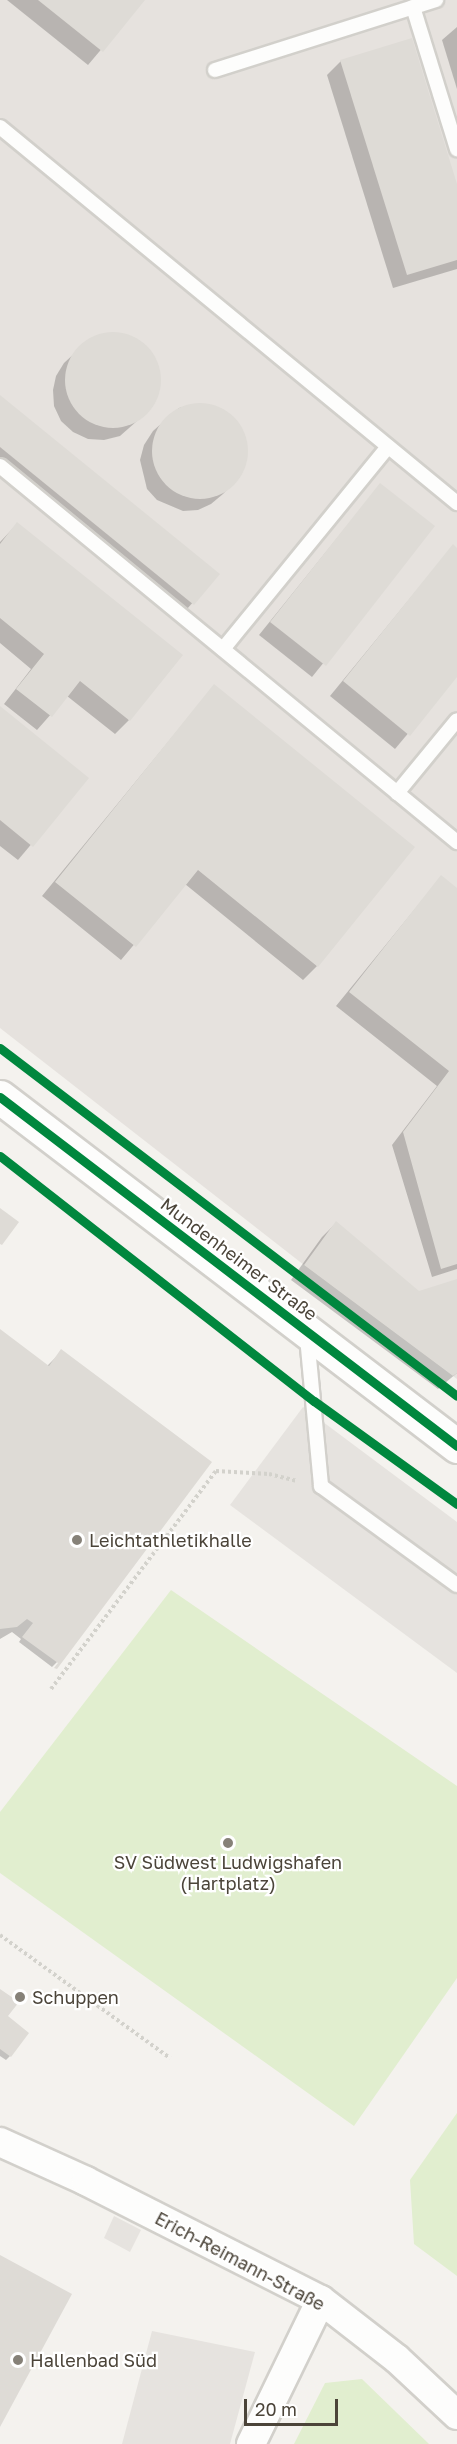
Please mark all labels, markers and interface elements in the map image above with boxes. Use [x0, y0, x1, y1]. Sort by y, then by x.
street label: Mundenheimer Straße [156, 1193, 322, 1325]
place label: Leichtathletikhalle [89, 1529, 252, 1551]
marker: Leichtathletikhalle [70, 1533, 84, 1547]
marker: SV Südwest Ludwigshafen (Hartplatz) [221, 1836, 235, 1850]
place label: SV Südwest Ludwigshafen (Hartplatz) [114, 1852, 342, 1894]
place label: Schuppen [32, 1986, 119, 2008]
marker: Schuppen [13, 1990, 27, 2004]
street label: Erich-Reimann-Straße [151, 2207, 329, 2315]
place label: Hallenbad Süd [30, 2349, 157, 2371]
marker: Hallenbad Süd [11, 2353, 25, 2367]
scale bar [247, 2387, 342, 2425]
text: 20 m [255, 2398, 297, 2420]

